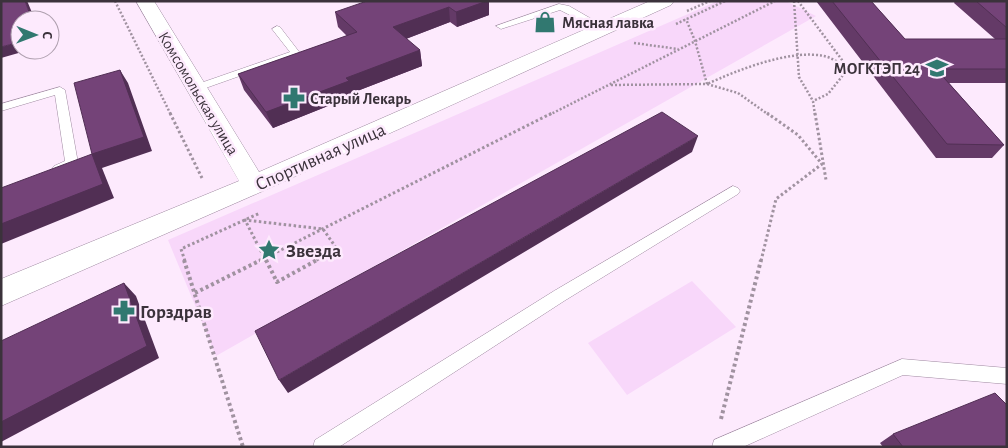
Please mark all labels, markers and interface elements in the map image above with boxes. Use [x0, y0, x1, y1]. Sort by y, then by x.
shop icon: Мясная лавка [532, 9, 558, 35]
north arrow [10, 10, 60, 60]
place label: Мясная лавка [562, 15, 655, 31]
street label: Комсомольская улица [154, 29, 241, 158]
text: С [40, 31, 54, 39]
school or university icon: МОГКТЭП 24 [924, 55, 950, 81]
place label: МОГКТЭП 24 [834, 61, 920, 77]
pharmacy icon: Старый Лекарь [281, 85, 307, 111]
place label: Старый Лекарь [310, 91, 412, 107]
street label: Спортивная улица [253, 120, 389, 195]
place icon: Звезда [256, 237, 282, 263]
place label: Звезда [286, 242, 341, 261]
pharmacy icon: Горздрав [111, 298, 137, 324]
place label: Горздрав [140, 303, 212, 322]

